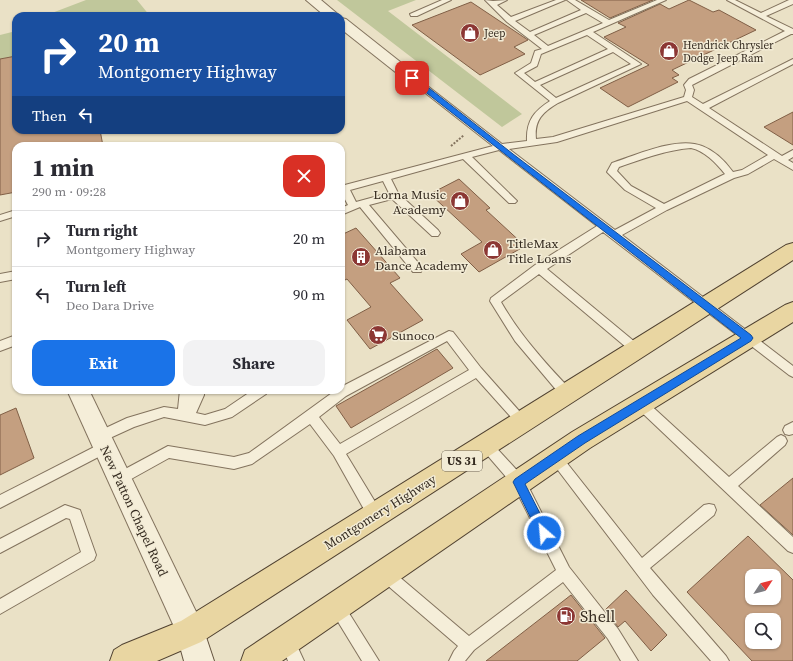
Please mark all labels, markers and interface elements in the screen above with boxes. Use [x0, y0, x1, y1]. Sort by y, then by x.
shop icon: Jeep [459, 22, 481, 44]
text: 20 m [98, 23, 160, 61]
place label: Jeep [483, 26, 505, 41]
icon: right [32, 28, 84, 80]
place label: Hendrick Chrysler Dodge Jeep Ram [683, 38, 774, 66]
shop icon: Hendrick Chrysler Dodge Jeep Ram [658, 40, 680, 62]
text: Montgomery Highway [98, 59, 277, 84]
pin [395, 61, 429, 95]
icon: arrive [401, 67, 423, 89]
icon: left [75, 104, 97, 126]
text: Then [32, 105, 67, 126]
text: 1 min [32, 151, 94, 184]
button: close [283, 155, 325, 197]
text: 290 m · 09:28 [32, 183, 106, 200]
place label: Lorna Music Academy [373, 186, 446, 218]
shop icon: Lorna Music Academy [449, 190, 471, 212]
text: Turn right [66, 220, 138, 241]
icon: right [32, 228, 54, 250]
text: 20 m [293, 228, 325, 249]
place label: TitleMax Title Loans [507, 235, 572, 267]
shop icon: TitleMax Title Loans [482, 239, 504, 261]
text: Montgomery Highway [66, 241, 195, 258]
place label: Alabama Dance Academy [375, 242, 468, 274]
building icon: Alabama Dance Academy [350, 246, 372, 268]
text: Turn left [66, 276, 126, 297]
icon: left [32, 284, 54, 306]
text: 90 m [293, 284, 325, 305]
text: Deo Dara Drive [66, 297, 154, 314]
supermarket icon: Sunoco [367, 324, 389, 346]
place label: Sunoco [392, 327, 435, 344]
button: Exit [32, 340, 175, 386]
button: Share [183, 340, 325, 386]
street label: New Patton Chapel Road [96, 443, 172, 580]
road number: US 31 [442, 451, 482, 471]
street label: Montgomery Highway [321, 470, 440, 553]
position arrow [523, 512, 565, 554]
north arrow [745, 569, 781, 605]
map controls [745, 569, 781, 649]
fuel station icon: Shell [555, 605, 577, 627]
place label: Shell [580, 605, 615, 627]
button: search [745, 613, 781, 649]

